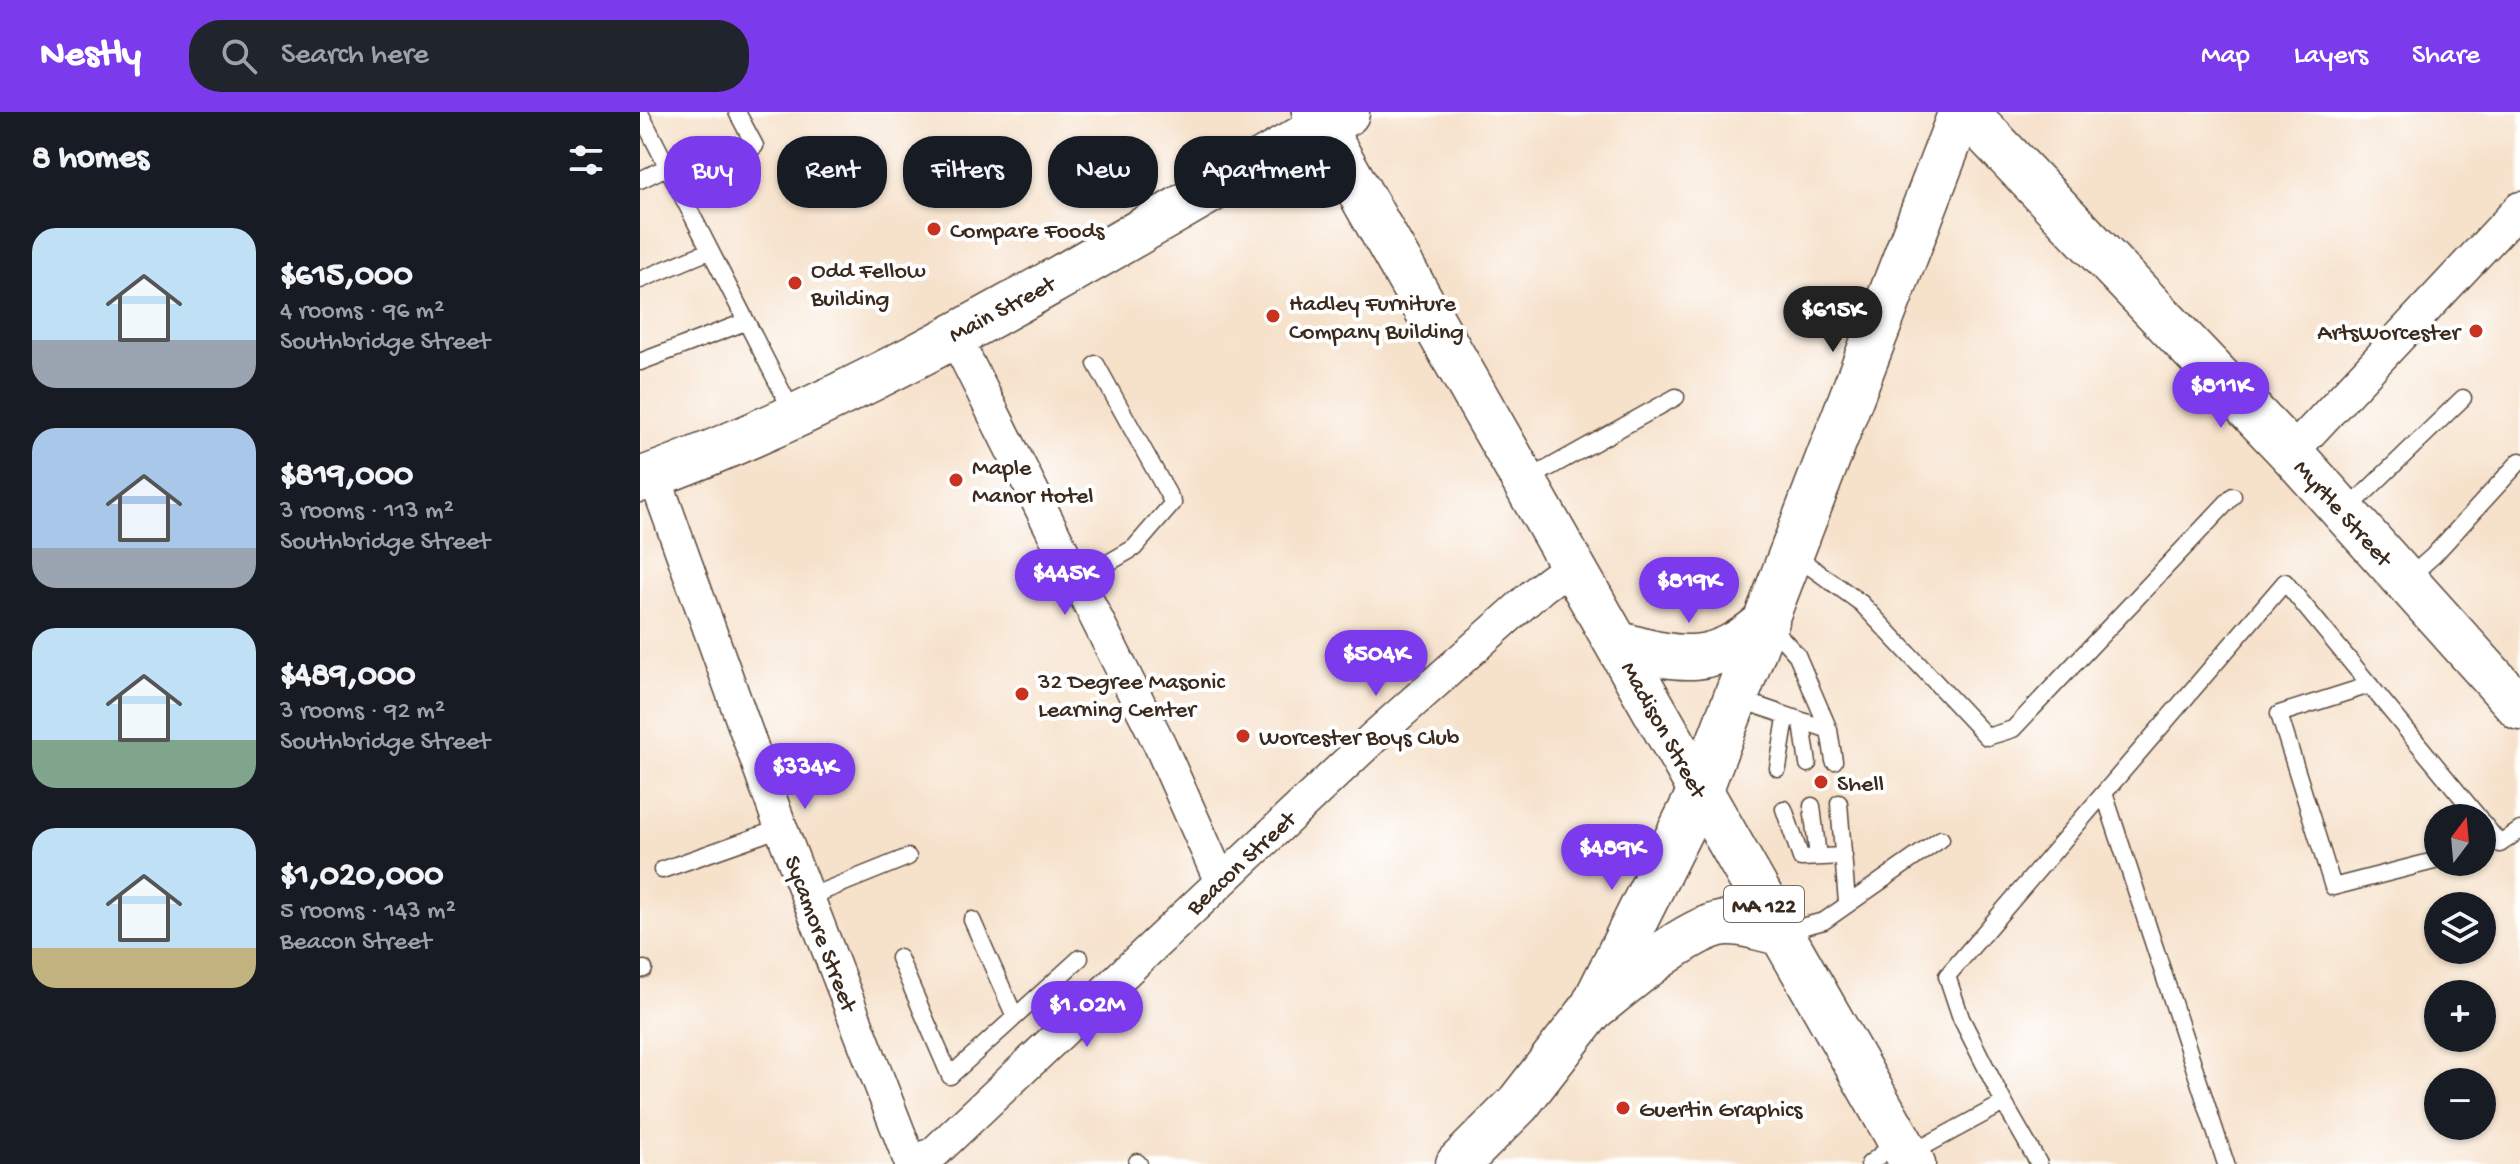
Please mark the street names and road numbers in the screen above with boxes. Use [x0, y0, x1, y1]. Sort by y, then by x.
street label: Main Street [945, 270, 1063, 351]
street label: Myrtle Street [2286, 455, 2399, 576]
street label: Madison Street [1613, 657, 1712, 806]
street label: Beacon Street [1181, 805, 1305, 923]
street label: Sycamore Street [776, 852, 863, 1018]
road number: MA 122 [1724, 886, 1804, 922]

